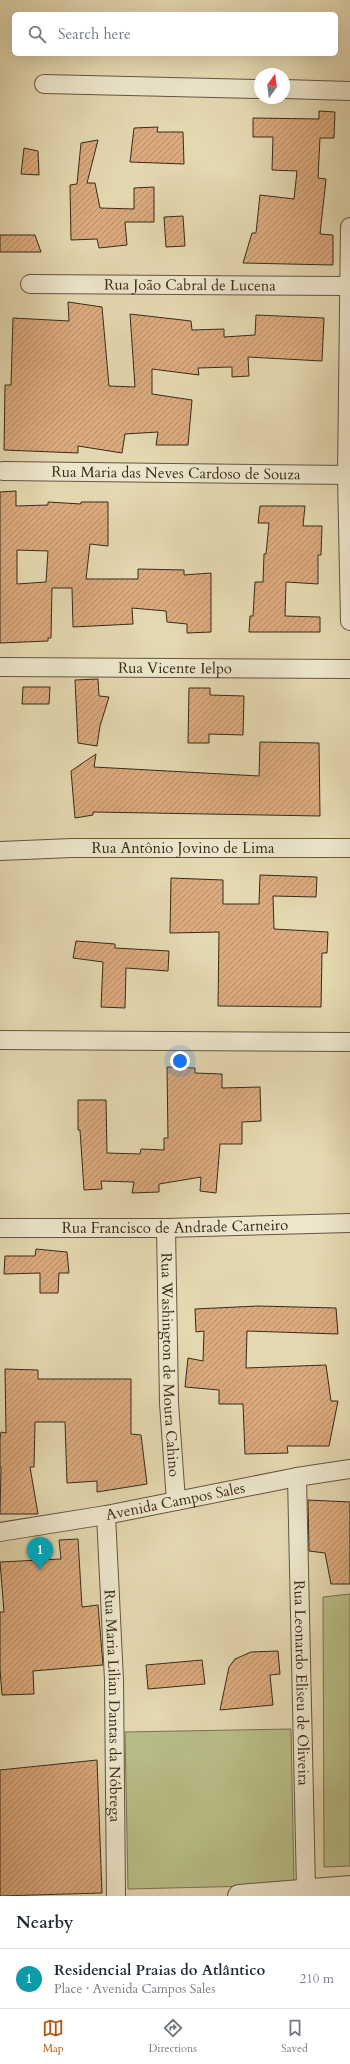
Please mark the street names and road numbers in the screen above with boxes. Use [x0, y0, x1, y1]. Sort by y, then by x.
street label: Rua João Cabral de Lucena [104, 274, 276, 296]
street label: Rua Maria das Neves Cardoso de Souza [51, 462, 301, 484]
street label: Rua Vicente Ielpo [118, 658, 232, 678]
street label: Rua Antônio Jovino de Lima [91, 838, 275, 858]
street label: Rua Francisco de Andrade Carneiro [62, 1215, 289, 1238]
street label: Rua Washington de Moura Cahino [156, 1253, 184, 1478]
street label: Avenida Campos Sales [104, 1478, 247, 1525]
street label: Rua Leonardo Eliseu de Oliveira [289, 1580, 314, 1786]
street label: Rua Maria Lilian Dantas da Nóbrega [100, 1589, 125, 1823]

